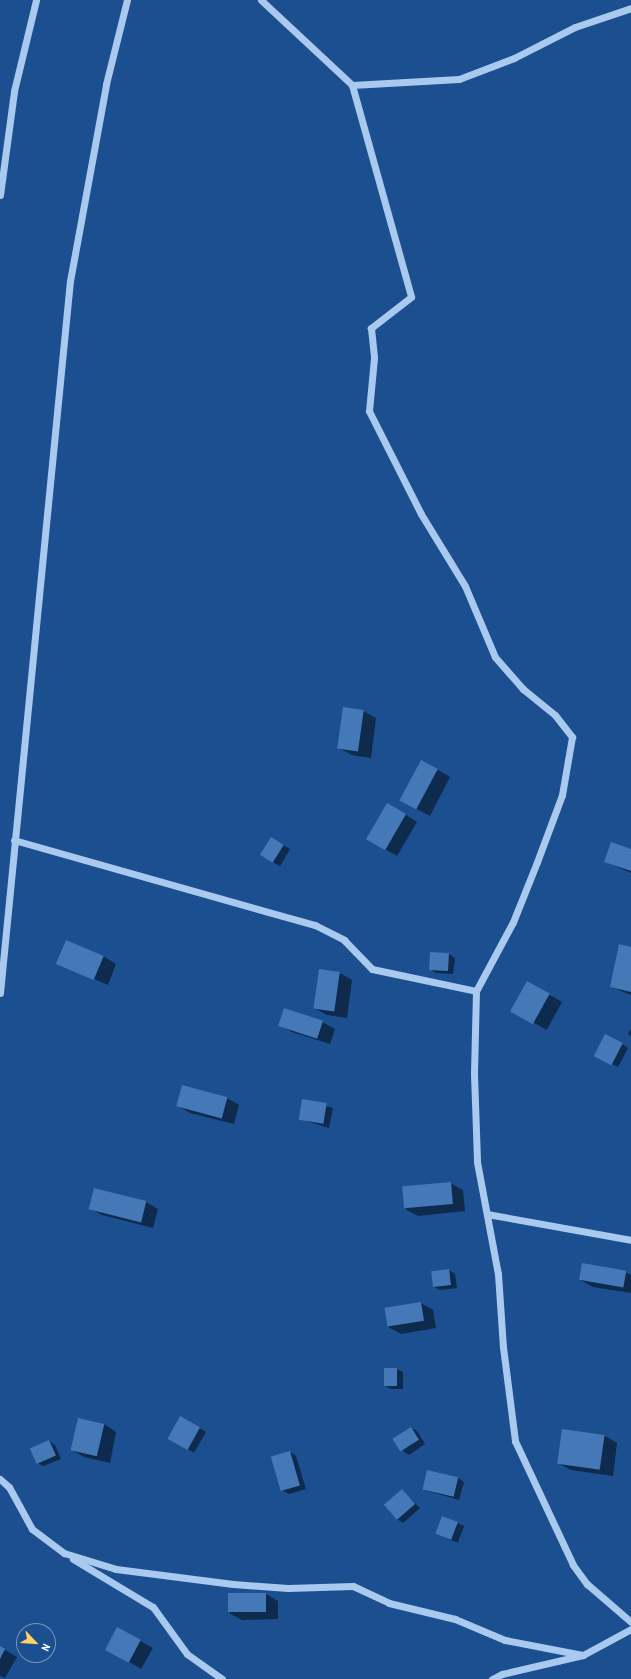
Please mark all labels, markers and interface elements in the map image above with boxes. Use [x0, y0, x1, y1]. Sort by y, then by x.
north arrow [16, 1623, 56, 1663]
text: N [38, 1642, 54, 1654]

